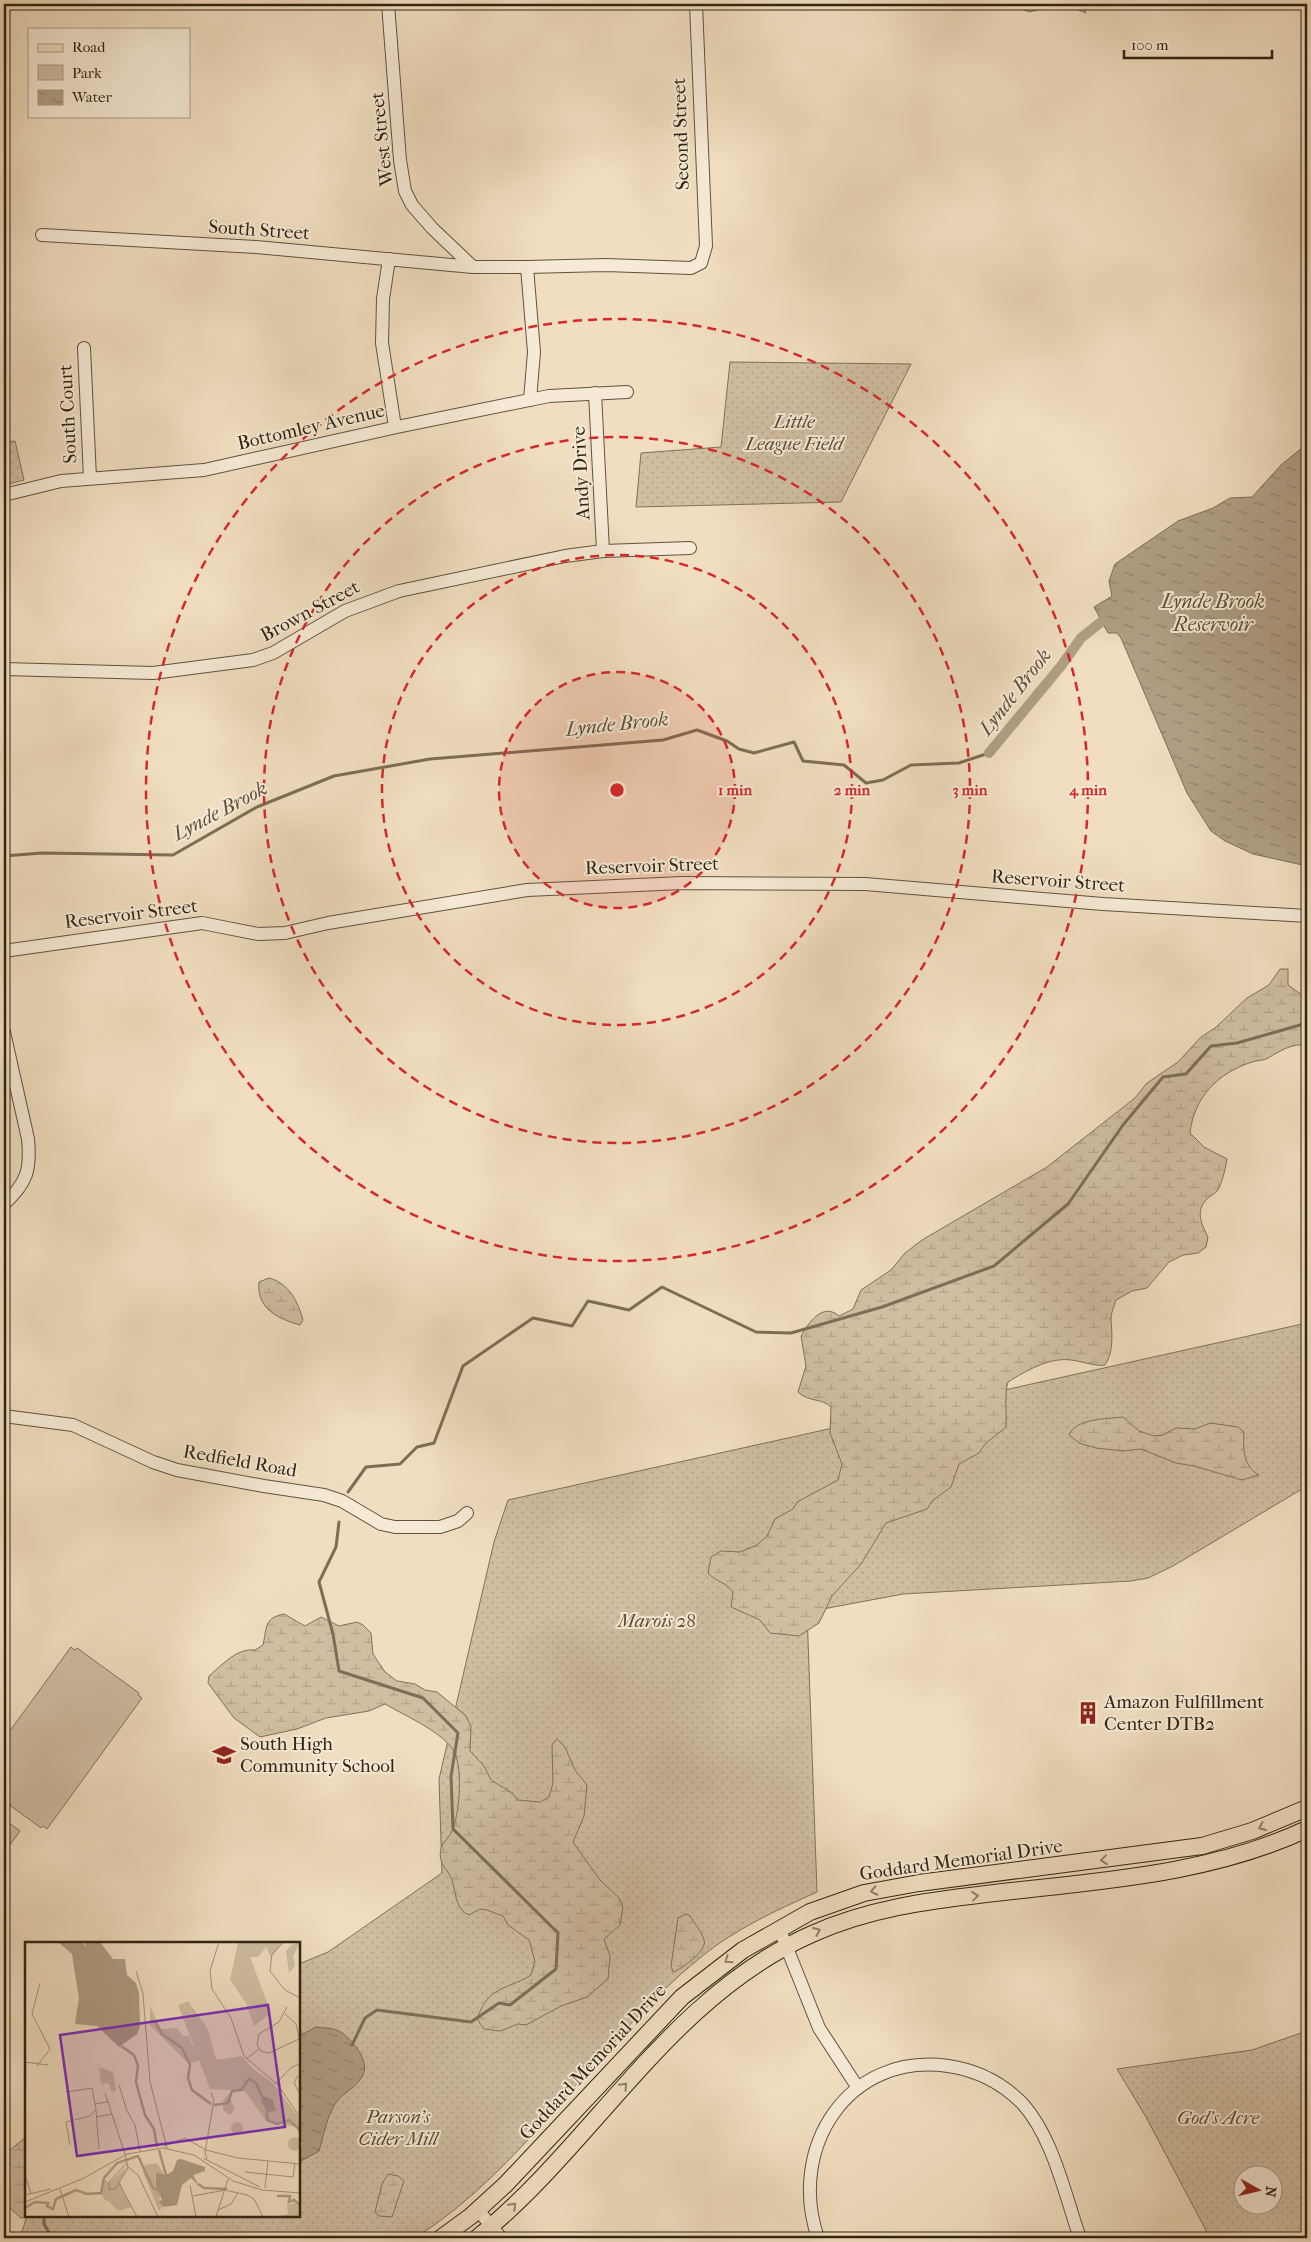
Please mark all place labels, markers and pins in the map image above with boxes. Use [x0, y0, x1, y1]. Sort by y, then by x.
centre of rings [608, 781, 626, 799]
place label: Amazon Fulfillment Center DTB2 [1103, 1691, 1264, 1735]
building icon: Amazon Fulfillment Center DTB2 [1075, 1700, 1101, 1726]
place label: South High Community School [240, 1733, 395, 1777]
school or university icon: South High Community School [211, 1742, 237, 1768]

